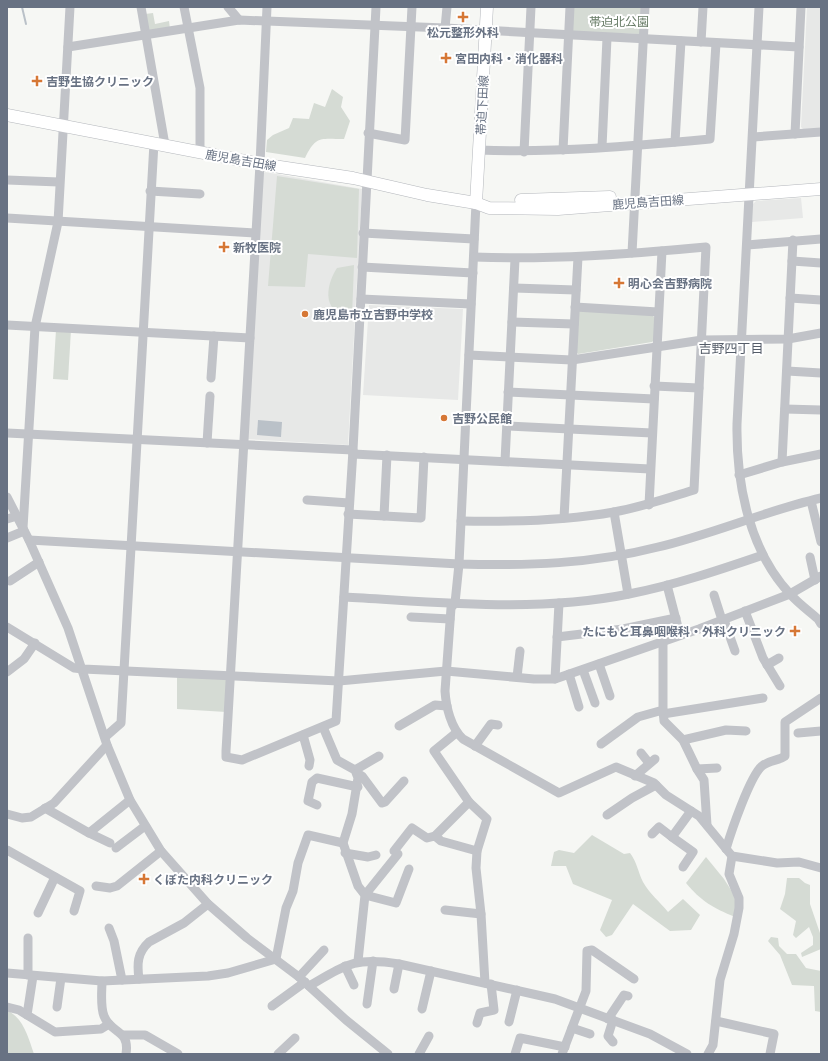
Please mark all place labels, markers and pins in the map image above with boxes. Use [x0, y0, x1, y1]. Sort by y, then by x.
marker: 松元整形外科 [457, 11, 469, 23]
place label: 松元整形外科 [427, 25, 499, 40]
place label: 宮田内科・消化器科 [455, 51, 563, 66]
marker: 宮田内科・消化器科 [440, 52, 452, 64]
place label: 吉野生協クリニック [46, 74, 154, 89]
marker: 吉野生協クリニック [31, 75, 43, 87]
place label: 新牧医院 [233, 240, 281, 255]
marker: 新牧医院 [218, 241, 230, 253]
place label: 明心会吉野病院 [628, 276, 712, 291]
marker: 明心会吉野病院 [613, 277, 625, 289]
place label: 鹿児島市立吉野中学校 [313, 307, 433, 322]
marker: 鹿児島市立吉野中学校 [300, 309, 310, 319]
place label: 吉野公民館 [452, 411, 512, 426]
marker: 吉野公民館 [439, 413, 449, 423]
place label: たにもと耳鼻咽喉科・外科クリニック [582, 624, 786, 639]
marker: たにもと耳鼻咽喉科・外科クリニック [789, 625, 801, 637]
place label: くぼた内科クリニック [153, 872, 273, 887]
marker: くぼた内科クリニック [138, 873, 150, 885]

